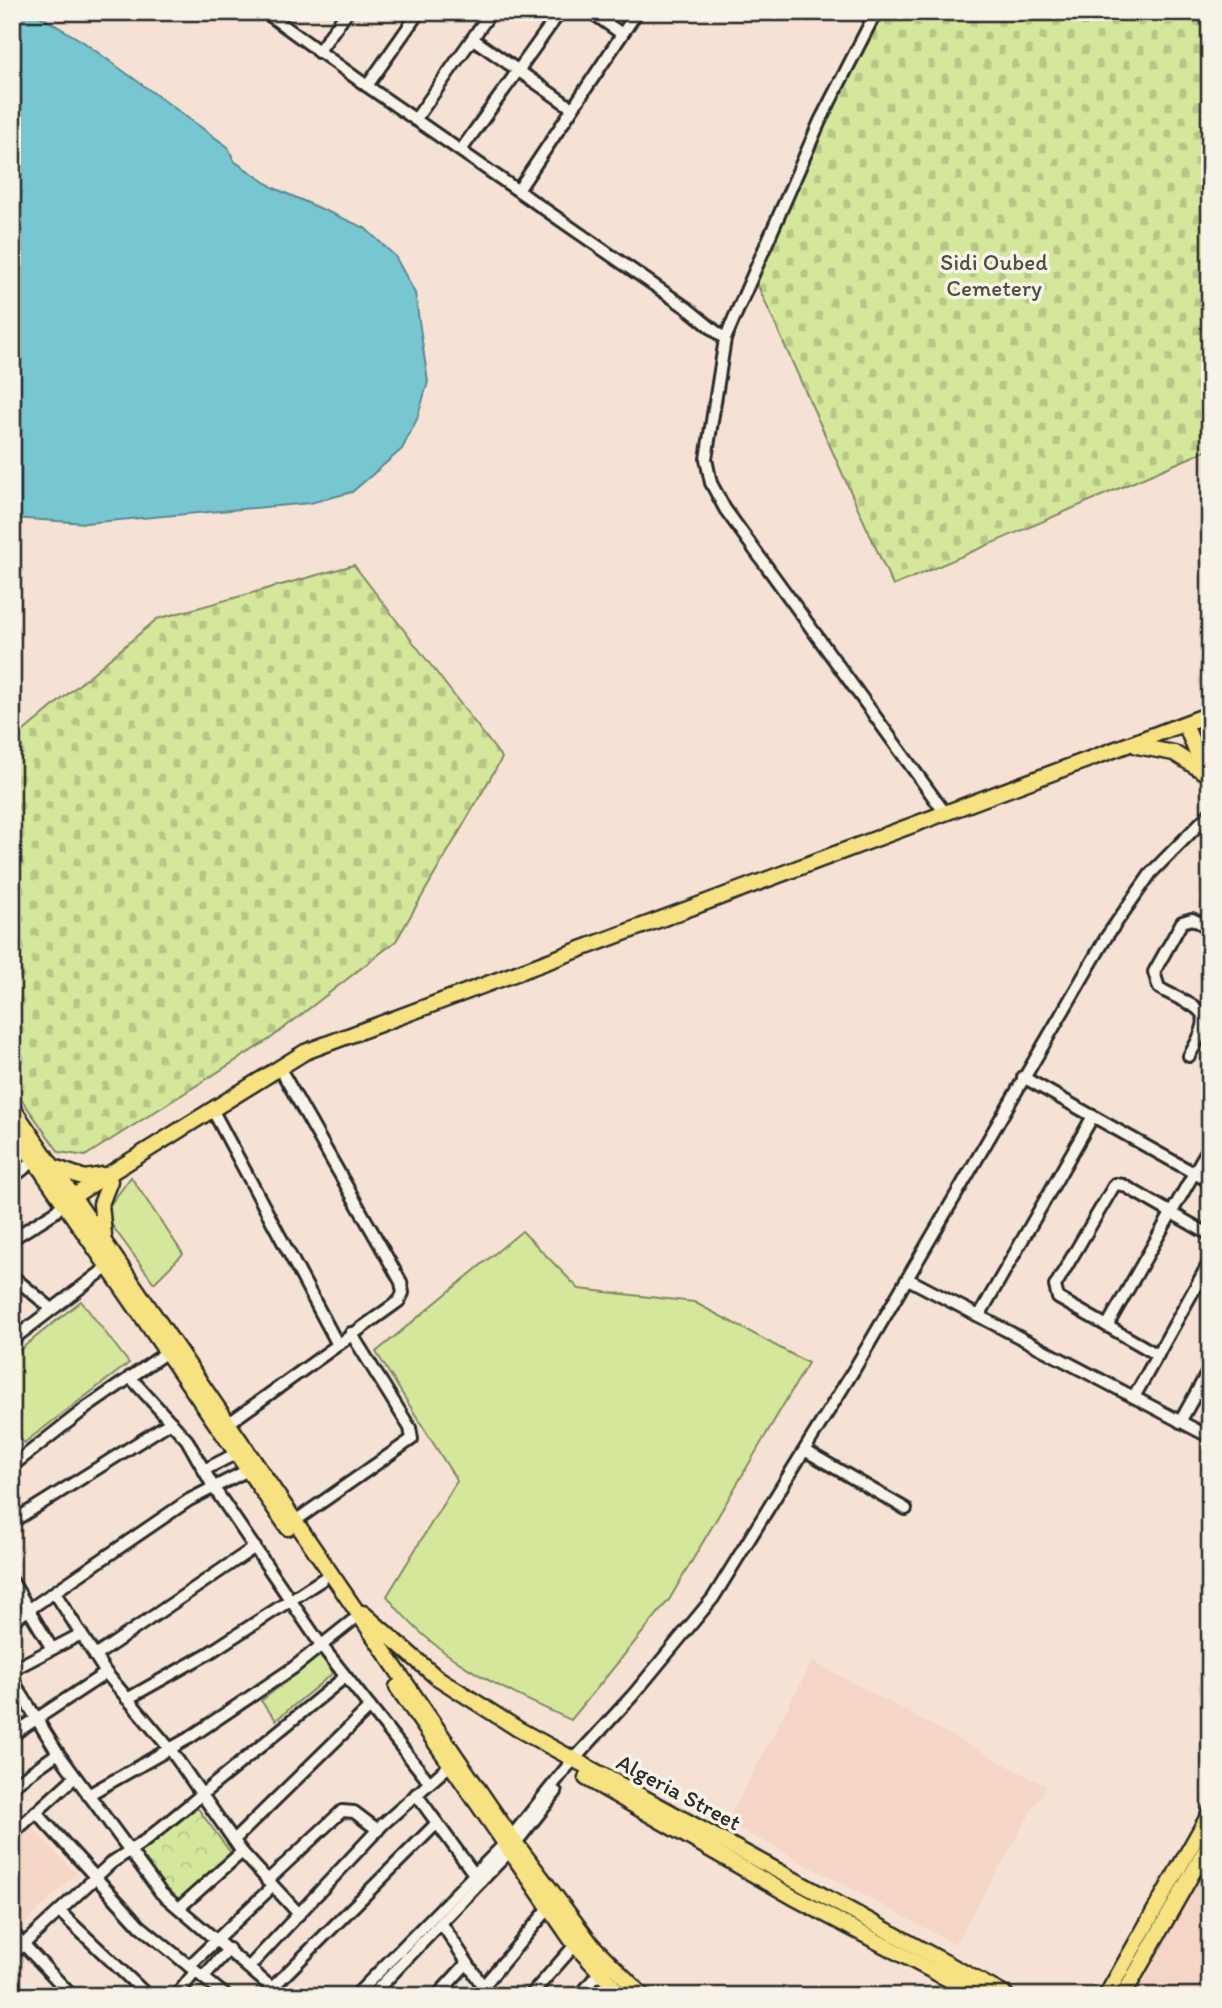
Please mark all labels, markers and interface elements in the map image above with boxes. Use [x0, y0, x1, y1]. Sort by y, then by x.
park label: Sidi Oubed Cemetery [940, 248, 1048, 302]
street label: Algeria Street [612, 1748, 746, 1837]

